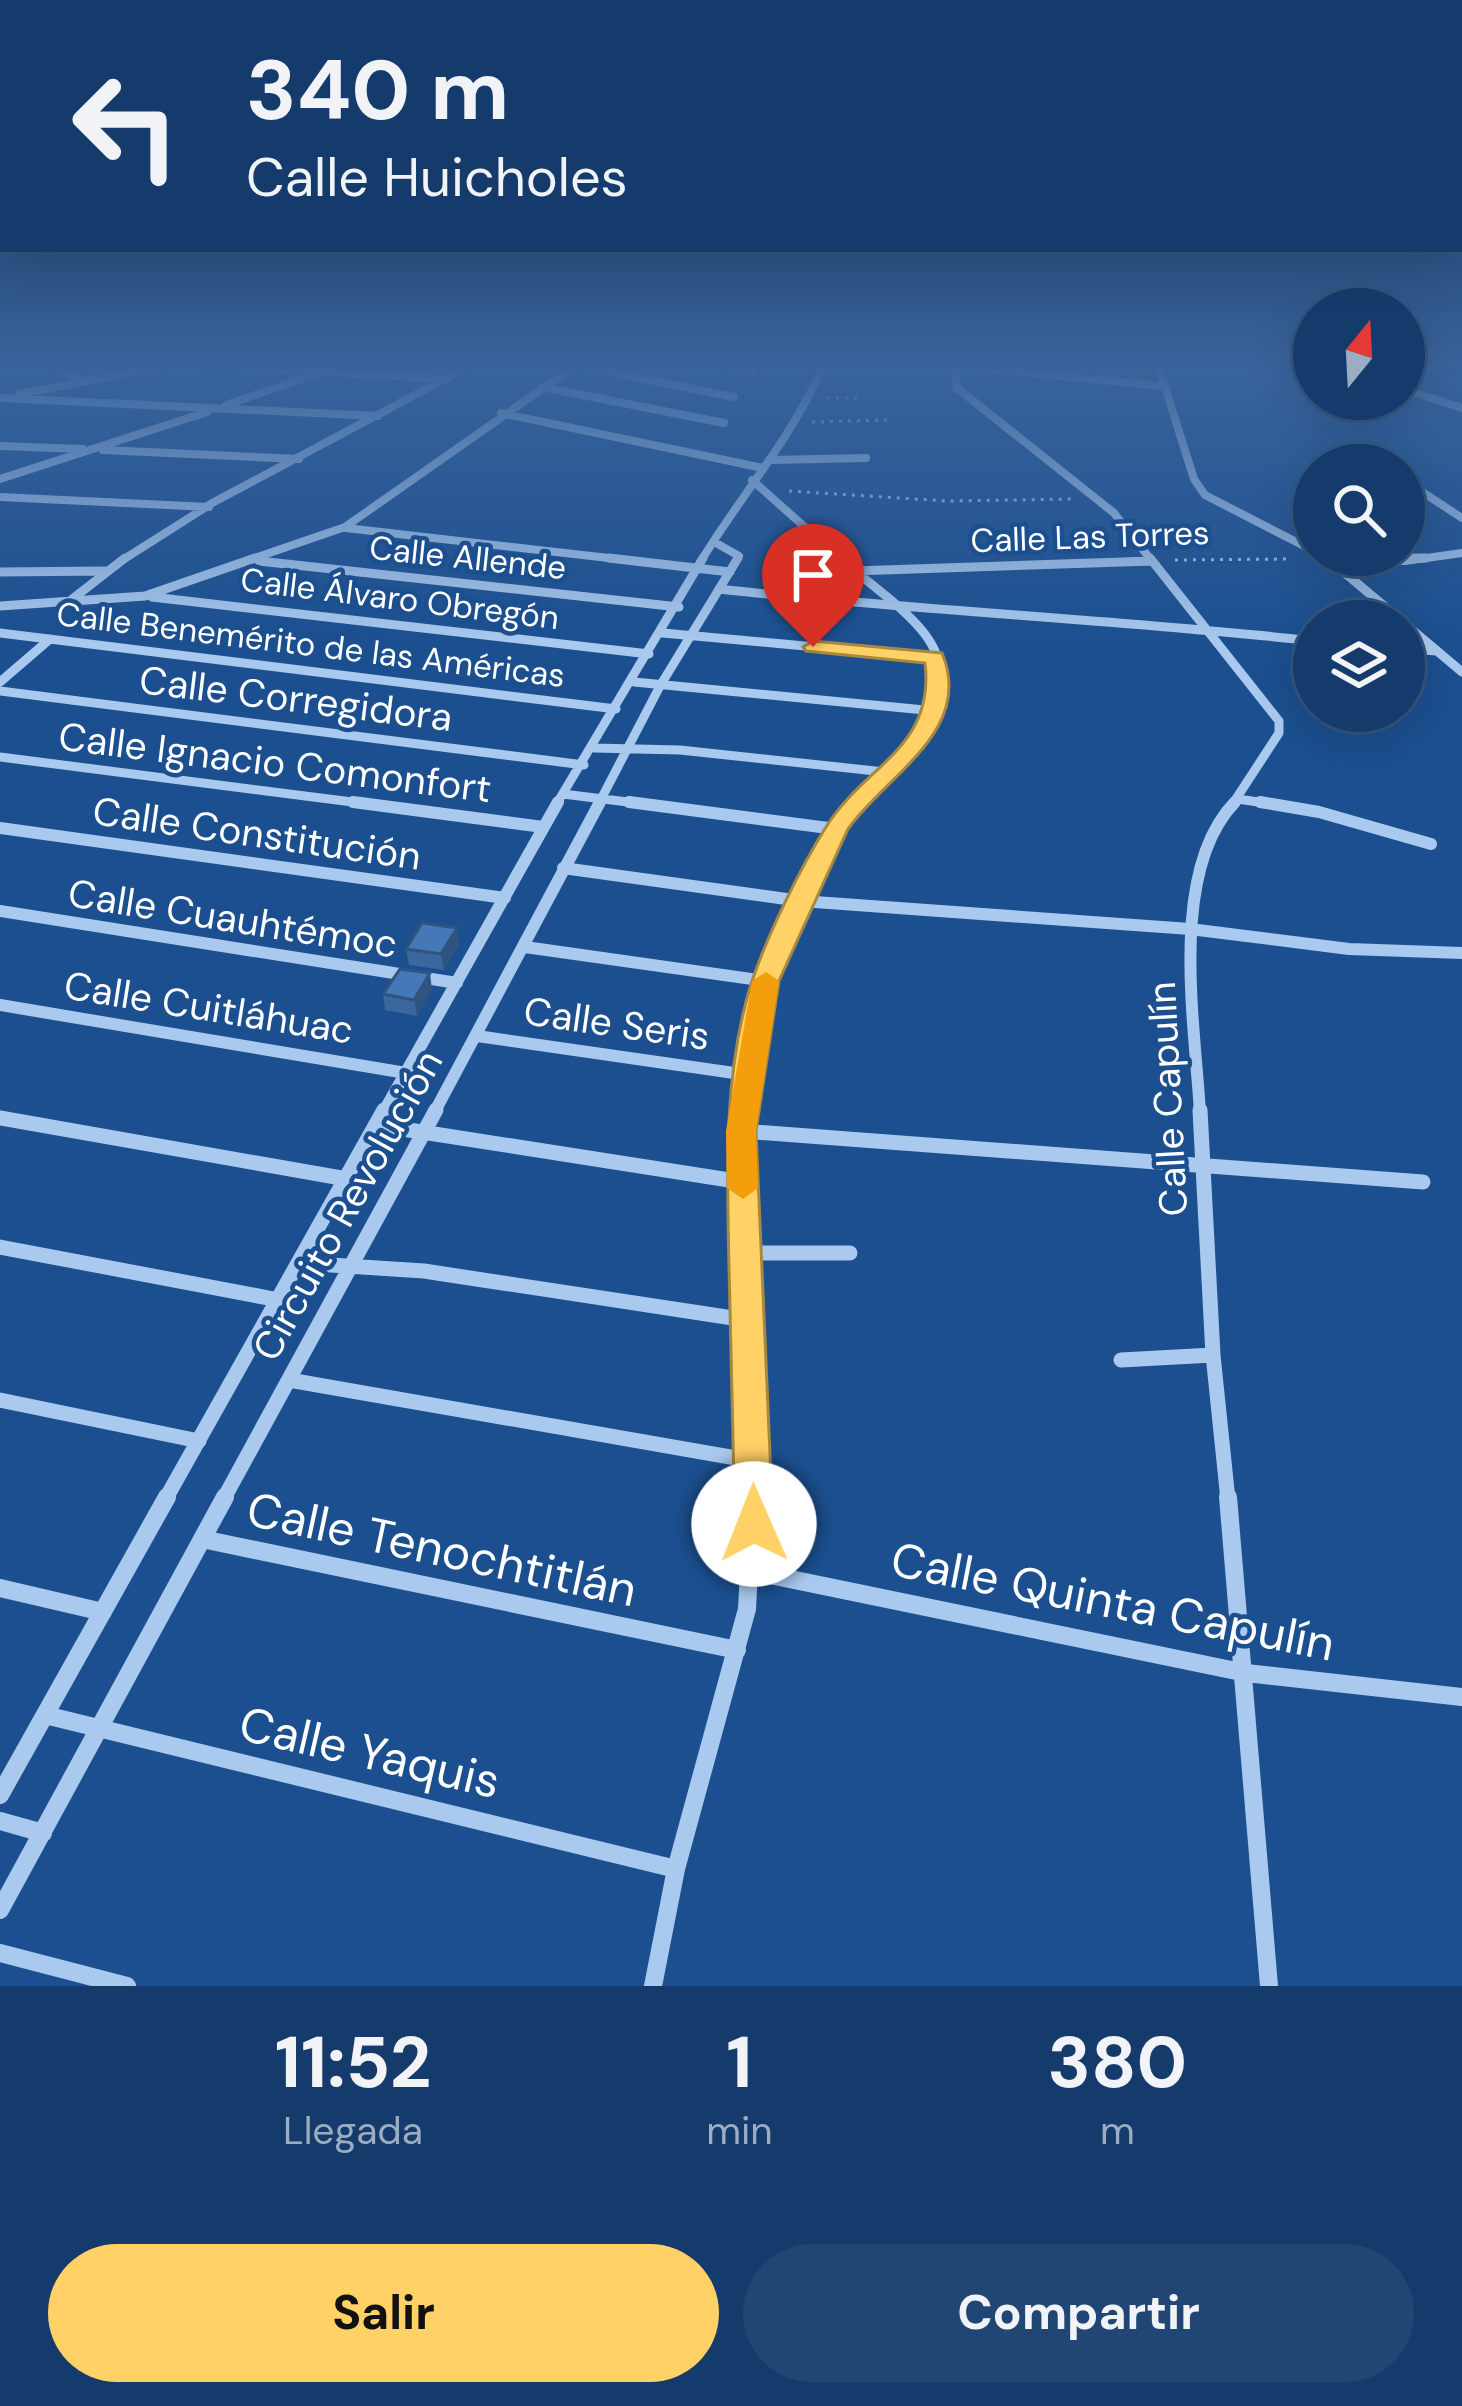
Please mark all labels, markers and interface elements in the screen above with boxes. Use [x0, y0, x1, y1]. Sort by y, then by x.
text: 340 m [246, 36, 509, 145]
icon: left [48, 48, 204, 204]
text: Calle Huicholes [246, 142, 628, 213]
north arrow [1293, 288, 1425, 420]
map controls [1293, 288, 1425, 732]
button: search [1293, 444, 1425, 576]
street label: Calle Las Torres [970, 511, 1210, 562]
pin [762, 524, 864, 647]
street label: Calle Allende [367, 526, 568, 589]
icon: arrive [780, 542, 846, 608]
street label: Calle Álvaro Obregón [238, 558, 561, 639]
street label: Calle Benemérito de las Américas [54, 592, 568, 697]
button: layers [1293, 600, 1425, 732]
street label: Calle Corregidora [137, 654, 455, 743]
street label: Calle Ignacio Comonfort [56, 711, 494, 814]
street label: Calle Constitución [90, 785, 424, 882]
street label: Calle Cuauhtémoc [65, 867, 401, 970]
street label: Calle Cuitláhuac [61, 959, 357, 1056]
street label: Calle Capulín [1136, 980, 1199, 1218]
street label: Calle Seris [521, 985, 713, 1062]
street label: Circuito Revolución [241, 1041, 454, 1370]
position arrow [691, 1461, 817, 1587]
street label: Calle Tenochtitlán [241, 1477, 642, 1622]
street label: Calle Quinta Capulín [886, 1528, 1340, 1675]
street label: Calle Yaquis [233, 1692, 506, 1813]
text: 11:52 [275, 2016, 431, 2109]
text: 1 [726, 2016, 753, 2109]
text: 380 [1047, 2016, 1187, 2109]
text: Llegada [283, 2105, 423, 2156]
text: min [706, 2105, 773, 2156]
text: m [1100, 2105, 1135, 2156]
button: Salir [48, 2244, 719, 2382]
button: Compartir [743, 2244, 1414, 2382]

